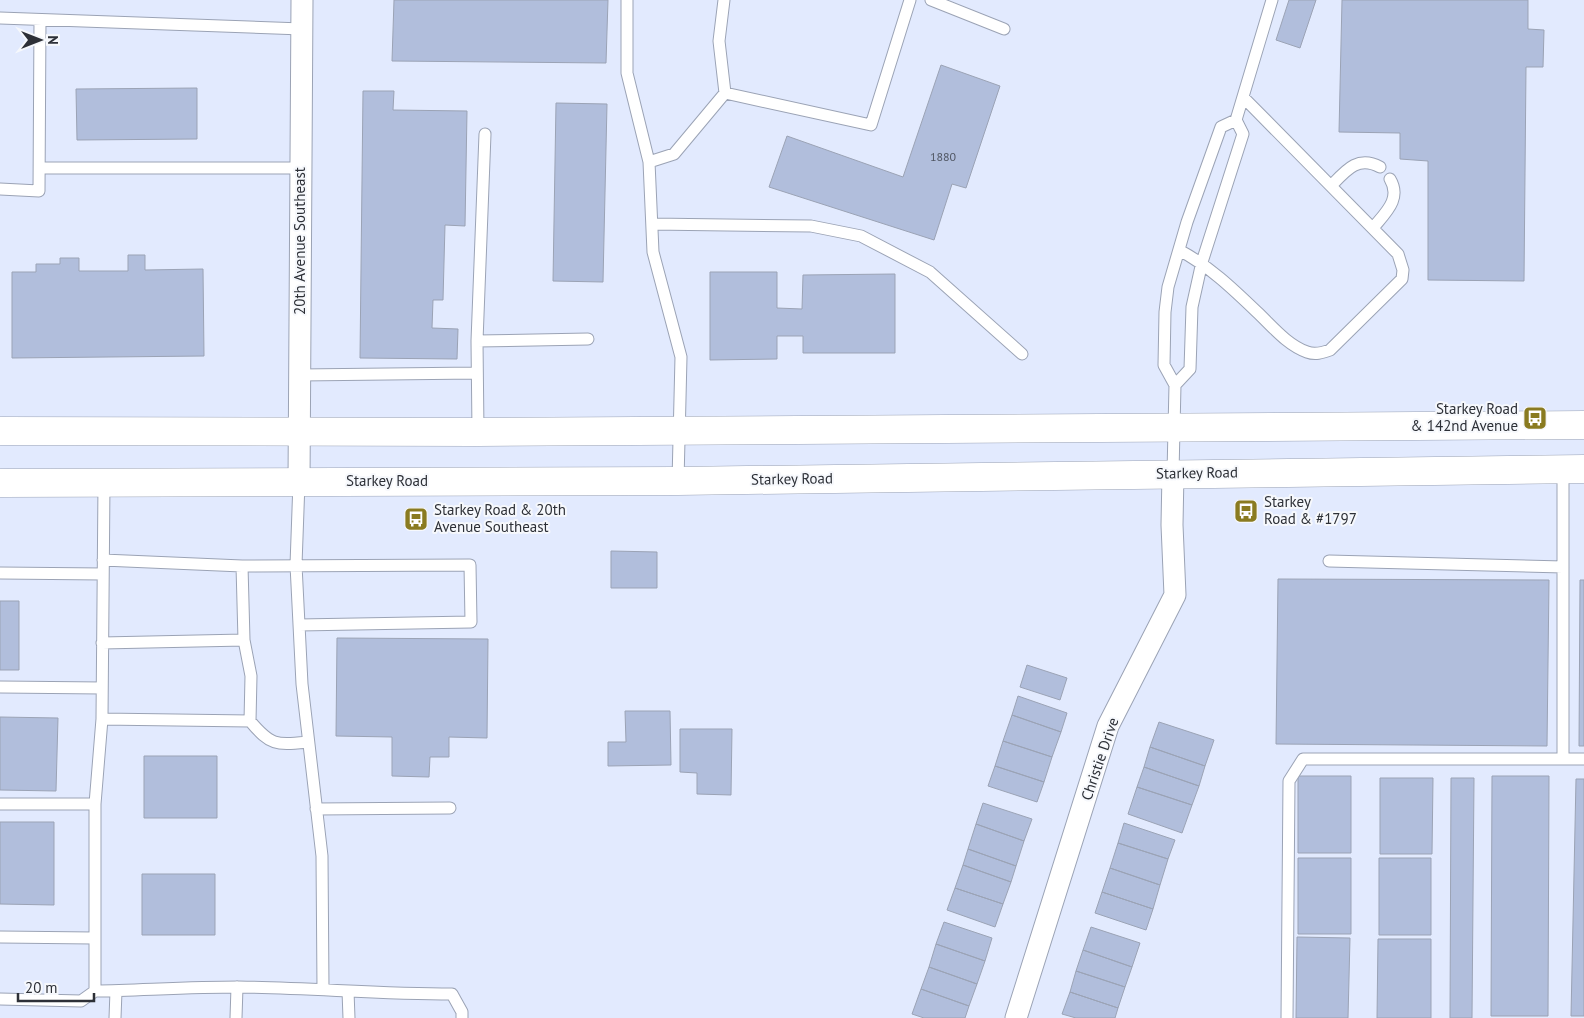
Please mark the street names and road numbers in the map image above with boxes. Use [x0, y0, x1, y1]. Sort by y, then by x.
street label: 20th Avenue Southeast [290, 167, 309, 315]
street label: Starkey Road [1156, 462, 1238, 483]
street label: Starkey Road [751, 468, 833, 489]
street label: Starkey Road [346, 471, 428, 490]
street label: Christie Drive [1076, 715, 1123, 803]

